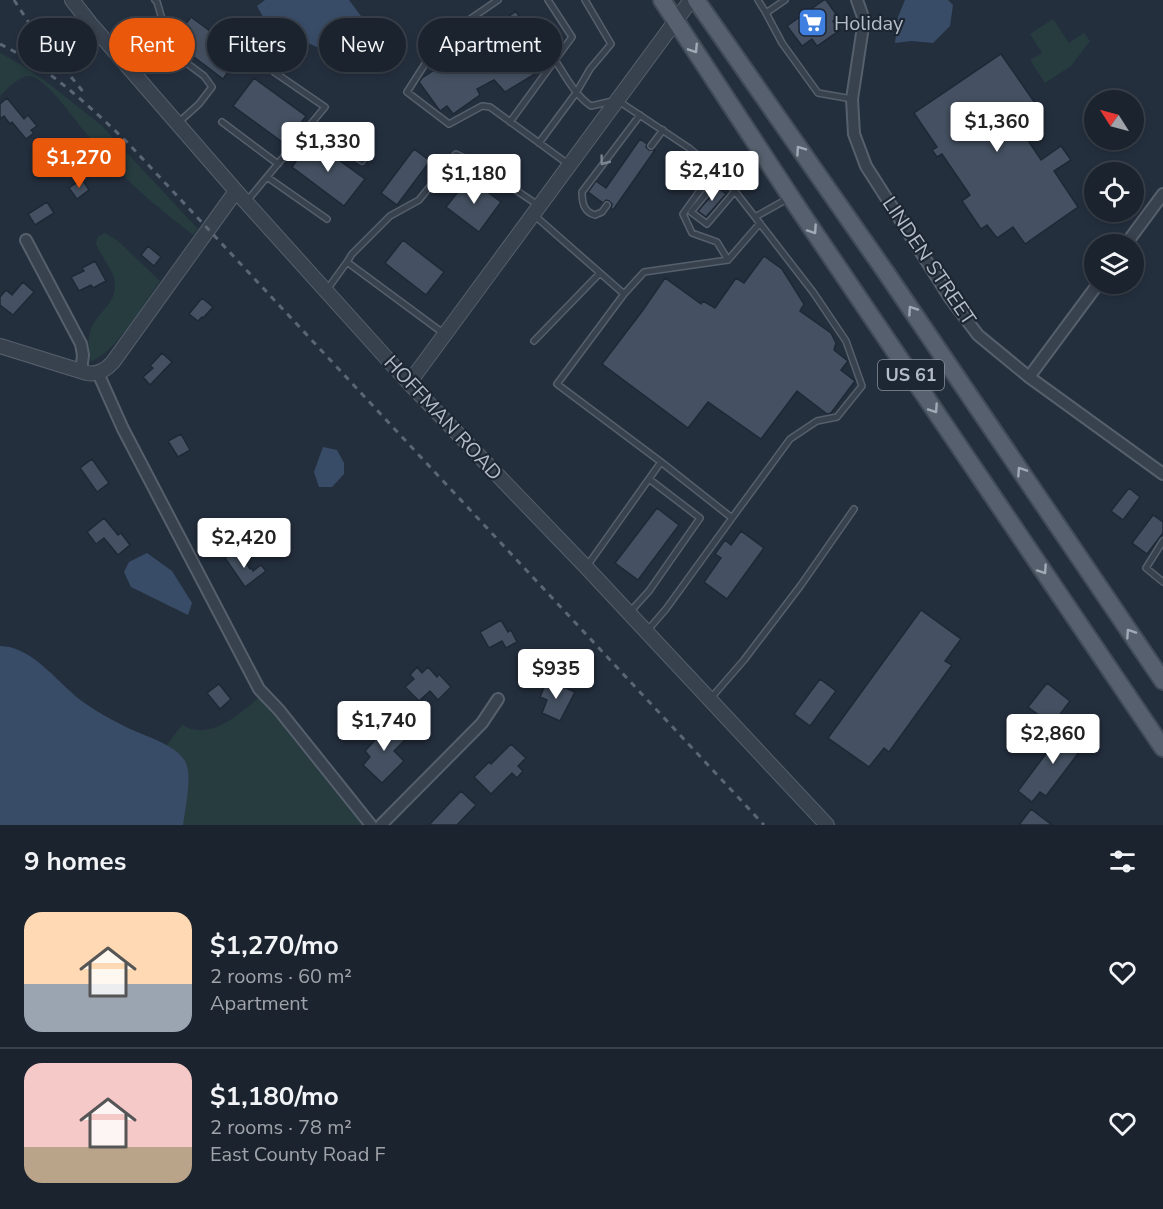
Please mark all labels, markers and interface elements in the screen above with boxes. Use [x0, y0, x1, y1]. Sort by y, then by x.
supermarket icon: Holiday [797, 7, 829, 39]
place label: Holiday [834, 10, 904, 37]
chip: Buy [18, 18, 97, 72]
chip: Rent [109, 18, 195, 72]
chip: Filters [207, 18, 307, 72]
chip: New [319, 18, 406, 72]
chip: Apartment [418, 18, 562, 72]
one-way arrow [687, 42, 698, 53]
north arrow [1084, 90, 1144, 150]
map controls [1084, 90, 1144, 294]
pin: $1,360 [948, 102, 1046, 153]
text: $1,360 [965, 108, 1029, 135]
pin: $1,330 [279, 122, 377, 173]
text: $1,330 [296, 128, 360, 155]
pin: $1,270 [30, 138, 128, 189]
text: $1,270 [47, 144, 111, 171]
one-way arrow [796, 145, 807, 156]
pin: $2,410 [663, 151, 761, 202]
pin: $1,180 [425, 154, 523, 205]
one-way arrow [601, 154, 612, 165]
text: $2,410 [680, 157, 744, 184]
text: $1,180 [442, 160, 506, 187]
button: locate [1084, 162, 1144, 222]
street label: LINDEN STREET [876, 191, 982, 331]
one-way arrow [805, 223, 816, 234]
button: layers [1084, 234, 1144, 294]
one-way arrow [907, 306, 919, 316]
street label: HOFFMAN ROAD [378, 350, 508, 486]
road number: US 61 [878, 360, 944, 390]
one-way arrow [926, 402, 937, 413]
one-way arrow [1017, 467, 1028, 478]
pin: $2,420 [195, 518, 293, 569]
text: $2,420 [212, 524, 276, 551]
one-way arrow [1036, 563, 1047, 574]
one-way arrow [1126, 629, 1137, 640]
pin: $935 [520, 649, 592, 700]
text: $935 [532, 655, 580, 682]
pin: $1,740 [335, 701, 433, 752]
text: $1,740 [352, 707, 416, 734]
pin: $2,860 [1004, 714, 1102, 765]
text: $2,860 [1021, 720, 1085, 747]
text: 9 homes [24, 844, 126, 879]
icon: filters [1106, 845, 1139, 878]
text: $1,270/mo [210, 928, 339, 963]
icon: home [72, 936, 144, 1008]
icon: heart [1106, 956, 1139, 989]
text: 2 rooms · 60 m² [210, 963, 352, 990]
text: Apartment [210, 990, 308, 1017]
text: $1,180/mo [210, 1079, 339, 1114]
icon: home [72, 1087, 144, 1159]
icon: heart [1106, 1107, 1139, 1140]
text: 2 rooms · 78 m² [210, 1114, 352, 1141]
text: East County Road F [210, 1141, 385, 1168]

